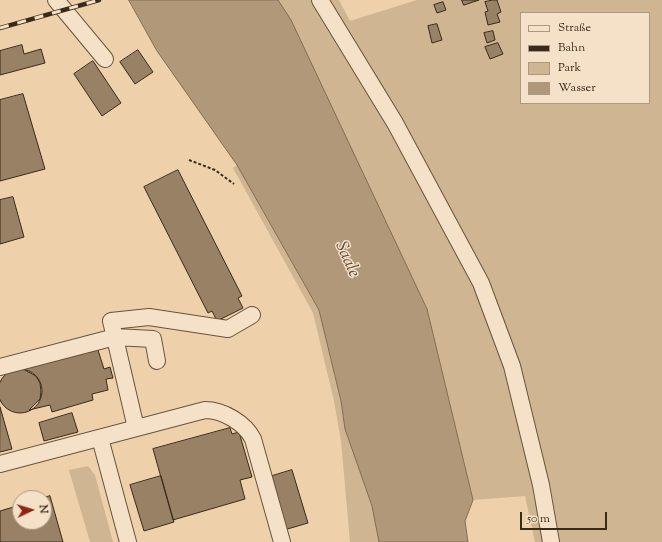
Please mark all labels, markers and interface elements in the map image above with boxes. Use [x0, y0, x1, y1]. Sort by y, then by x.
legend [520, 12, 650, 104]
text: Straße [558, 19, 591, 37]
text: Bahn [558, 39, 585, 57]
text: Park [558, 59, 581, 77]
text: Wasser [558, 79, 596, 97]
water label: Saale [329, 239, 363, 281]
north arrow [12, 490, 52, 530]
text: N [35, 504, 51, 514]
scale bar [522, 504, 609, 530]
text: 50 m [527, 510, 550, 528]

